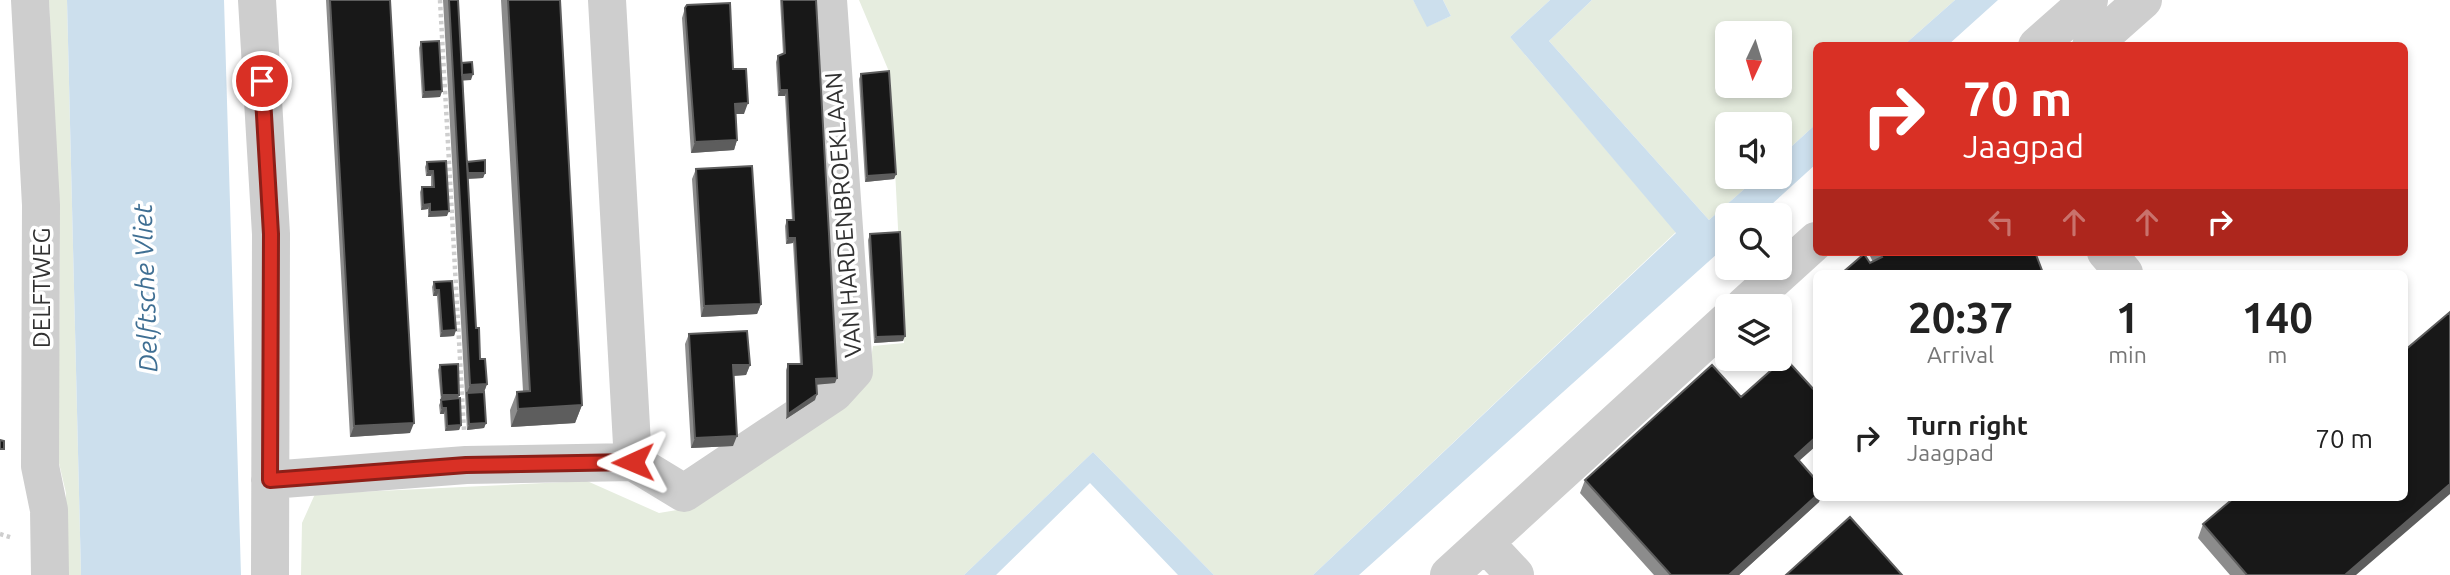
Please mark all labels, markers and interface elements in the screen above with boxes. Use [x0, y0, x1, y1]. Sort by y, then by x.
north arrow [1715, 21, 1792, 98]
map controls [1715, 21, 1792, 371]
pin [232, 51, 292, 111]
icon: arrive [243, 62, 281, 100]
icon: right [1848, 70, 1939, 161]
text: 70 m [1963, 70, 2072, 125]
street label: VAN HARDENBROEKLAAN [820, 71, 866, 359]
button: sound [1715, 112, 1792, 189]
text: Jaagpad [1963, 128, 2084, 164]
water label: Delftsche Vliet [128, 202, 162, 373]
button: search [1715, 203, 1792, 280]
icon: left [1982, 203, 2020, 241]
icon: ahead [2055, 203, 2093, 241]
icon: ahead [2128, 203, 2166, 241]
icon: right [2201, 203, 2239, 241]
street label: DELFTWEG [28, 228, 55, 348]
button: layers [1715, 294, 1792, 371]
text: 20:37 [1908, 294, 2013, 341]
text: 1 [2116, 294, 2139, 341]
text: 140 [2242, 294, 2313, 341]
text: Arrival [1927, 342, 1994, 367]
text: min [2108, 342, 2147, 367]
text: m [2267, 342, 2287, 367]
text: Turn right [1907, 411, 2028, 440]
icon: right [1848, 419, 1886, 457]
text: 70 m [2315, 424, 2373, 453]
position arrow [596, 425, 670, 499]
text: Jaagpad [1907, 440, 1994, 465]

